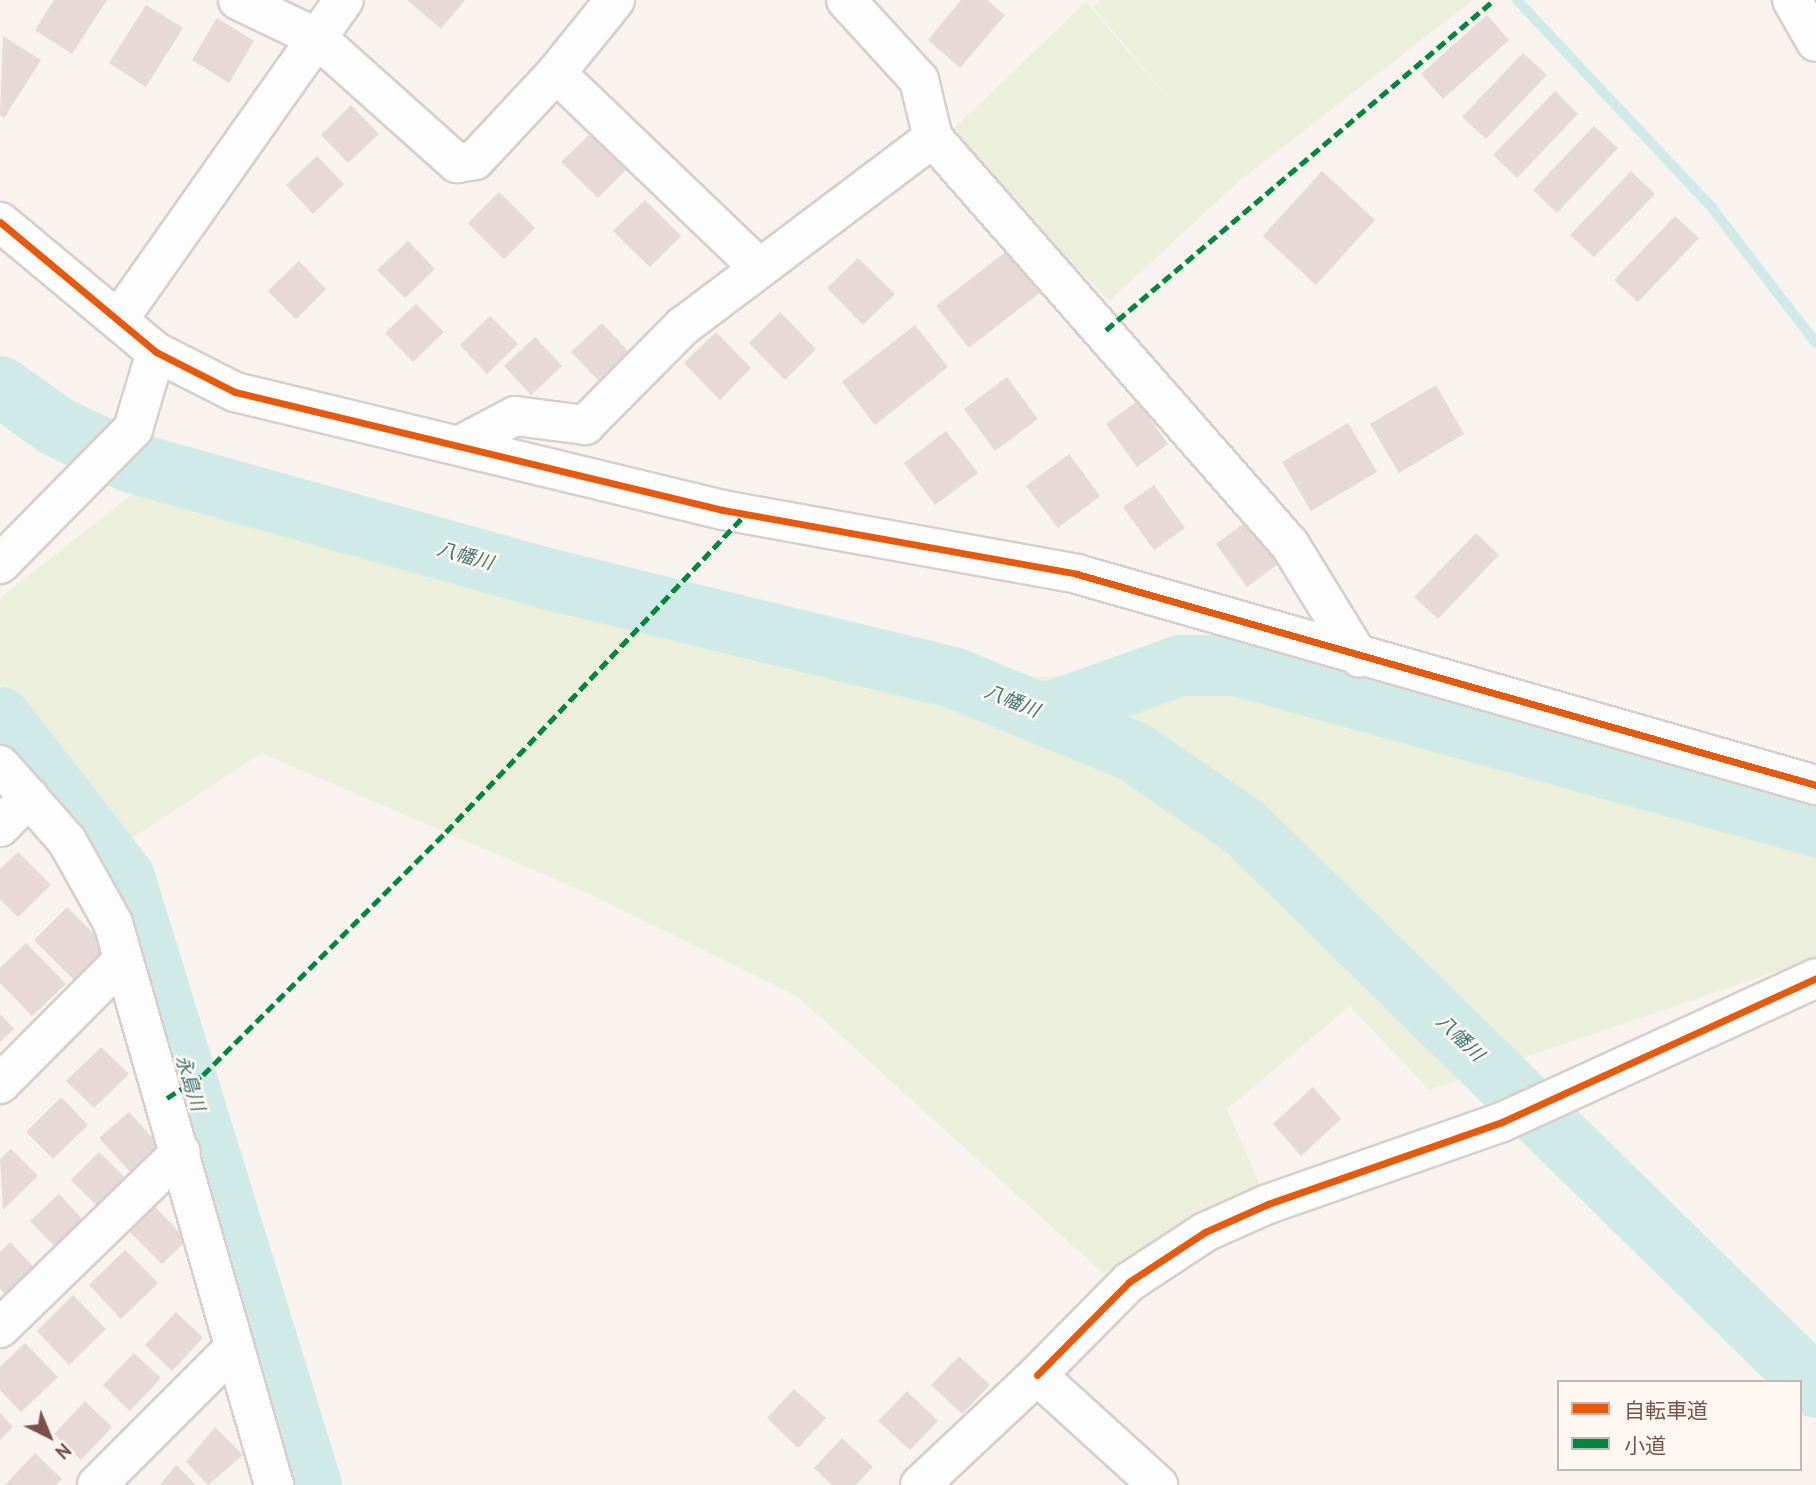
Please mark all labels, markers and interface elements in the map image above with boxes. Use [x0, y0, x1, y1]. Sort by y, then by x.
water label: 八幡川 [434, 537, 496, 575]
water label: 八幡川 [981, 680, 1043, 722]
water label: 八幡川 [1432, 1010, 1488, 1066]
water label: 永島川 [171, 1052, 209, 1114]
legend [1557, 1380, 1802, 1471]
text: 自転車道 [1624, 1397, 1708, 1424]
north arrow [14, 1401, 84, 1471]
text: 小道 [1624, 1432, 1666, 1459]
text: N [51, 1438, 76, 1464]

